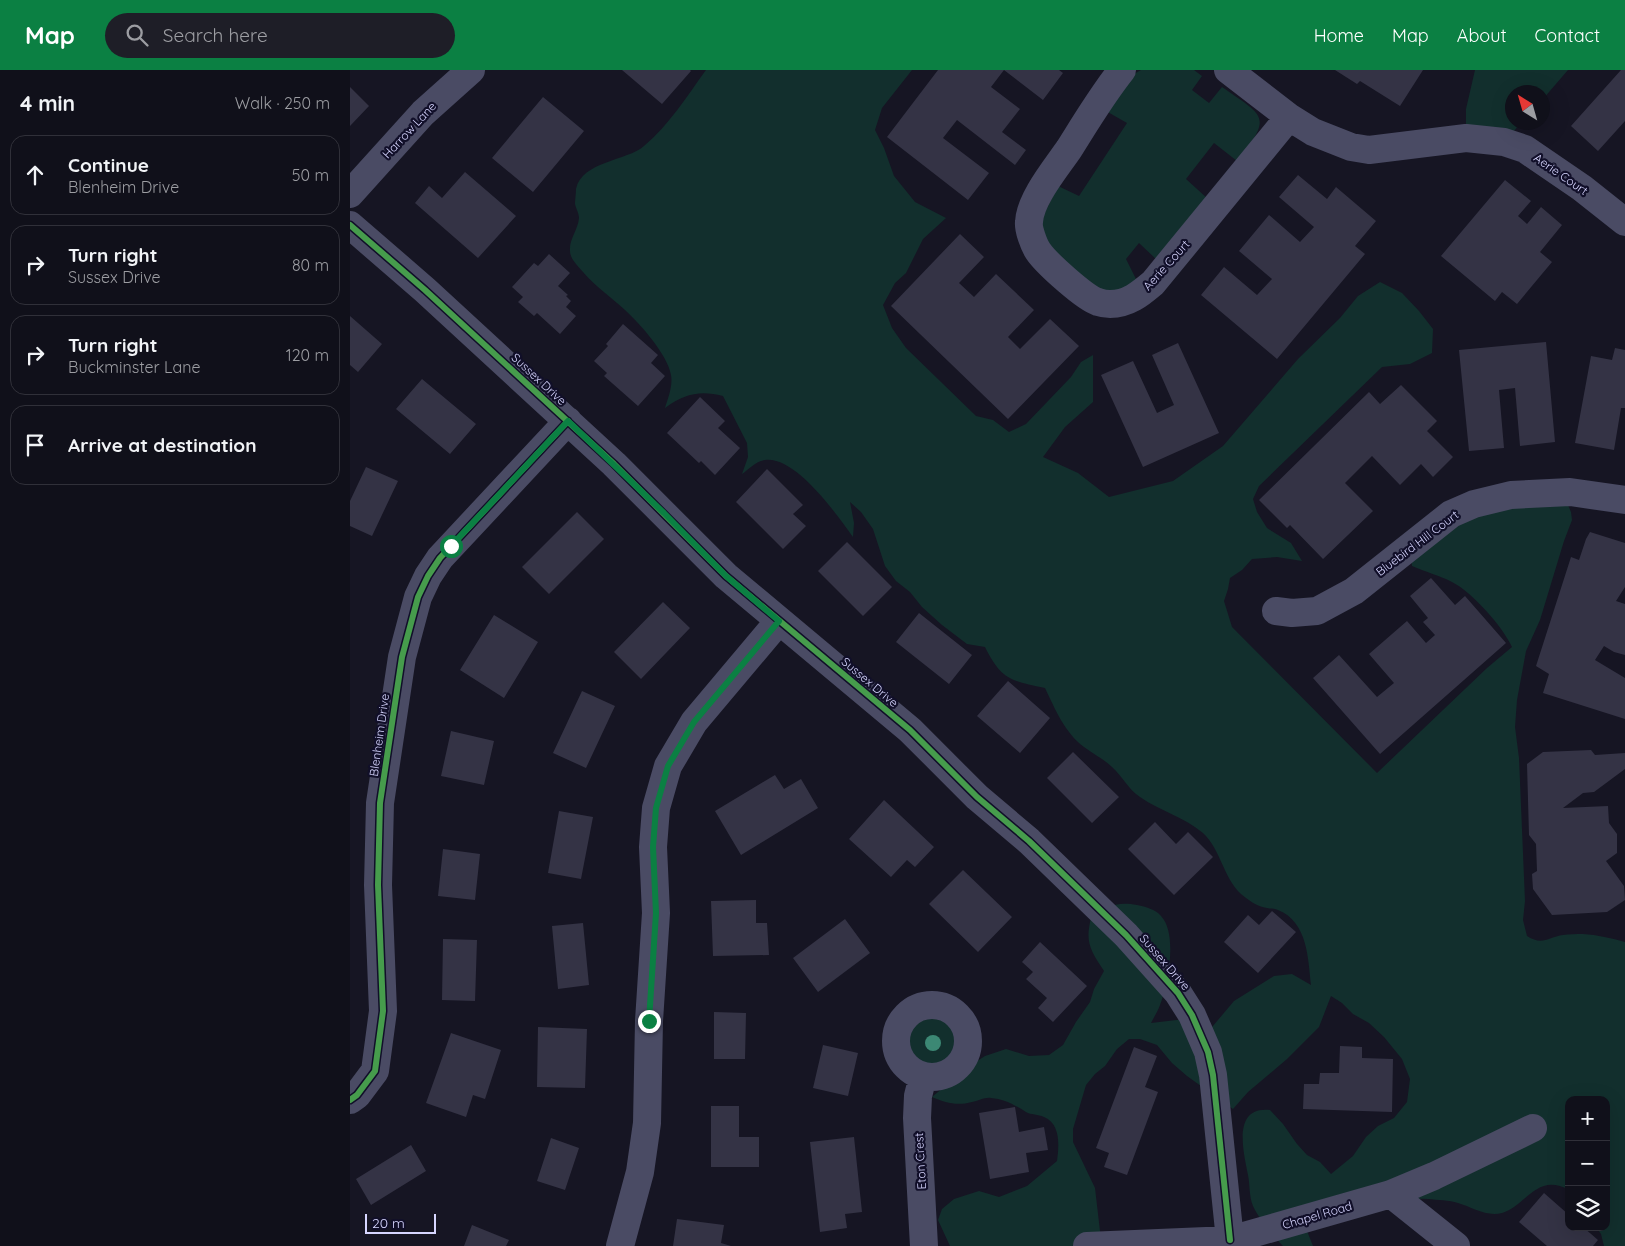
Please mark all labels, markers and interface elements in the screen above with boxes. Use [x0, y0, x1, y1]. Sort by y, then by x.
search box [105, 13, 455, 58]
text: Map [25, 20, 75, 50]
icon: search [123, 21, 151, 49]
text: Search here [163, 23, 268, 47]
text: Home [1314, 24, 1364, 47]
text: Map [1392, 24, 1429, 47]
text: About [1457, 24, 1507, 47]
text: Contact [1535, 24, 1600, 47]
north arrow [1505, 85, 1550, 130]
text: 4 min [20, 90, 75, 116]
text: Walk · 250 m [235, 93, 330, 113]
street label: Harrow Lane [379, 98, 439, 161]
street label: Aerie Court [1531, 150, 1591, 198]
text: Continue [68, 153, 149, 177]
icon: ahead [21, 161, 49, 189]
text: 50 m [292, 165, 329, 185]
text: Blenheim Drive [68, 177, 179, 197]
street label: Aerie Court [1140, 237, 1192, 293]
text: Turn right [68, 243, 157, 267]
icon: right [21, 251, 49, 279]
text: 80 m [292, 255, 329, 275]
text: Sussex Drive [68, 267, 161, 287]
text: Turn right [68, 333, 157, 357]
icon: right [21, 341, 49, 369]
text: 120 m [286, 345, 329, 365]
street label: Sussex Drive [508, 350, 570, 408]
text: Buckminster Lane [68, 357, 201, 377]
icon: arrive [21, 431, 49, 459]
text: Arrive at destination [68, 433, 257, 457]
street label: Bluebird Hill Court [1373, 507, 1461, 579]
route start [440, 535, 463, 558]
street label: Sussex Drive [839, 654, 902, 710]
street label: Blenheim Drive [366, 692, 392, 777]
street label: Sussex Drive [1137, 931, 1194, 993]
route end [638, 1010, 661, 1033]
map controls [1565, 1096, 1610, 1231]
button: + [1565, 1096, 1610, 1141]
street label: Eton Crest [911, 1132, 929, 1190]
button: − [1565, 1141, 1610, 1186]
button: layers [1565, 1186, 1610, 1231]
street label: Chapel Road [1280, 1198, 1354, 1232]
scale bar [365, 1211, 436, 1234]
text: 20 m [372, 1214, 405, 1232]

